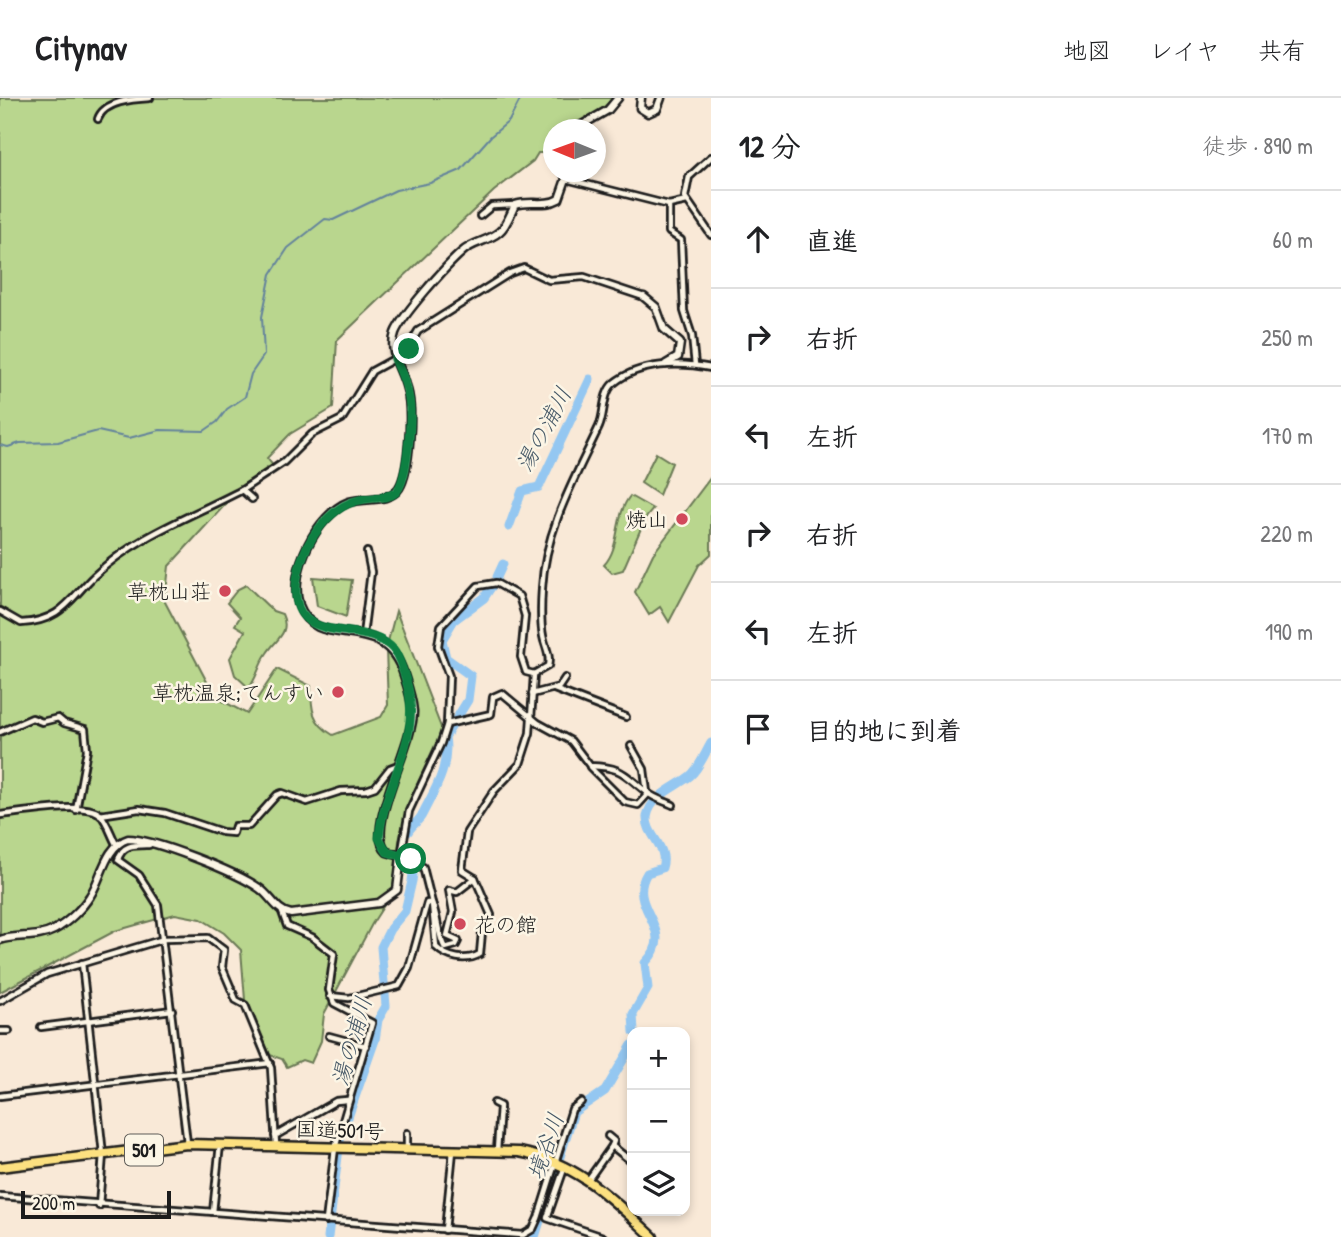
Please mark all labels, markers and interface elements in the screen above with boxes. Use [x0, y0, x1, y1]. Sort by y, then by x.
text: Citynav [35, 26, 127, 70]
text: 地図 [1063, 34, 1111, 66]
text: レイヤ [1149, 34, 1220, 66]
text: 共有 [1258, 34, 1306, 66]
north arrow [543, 119, 606, 182]
text: 12 分 [739, 126, 801, 166]
text: 徒歩 · 890 m [1202, 130, 1313, 161]
icon: ahead [739, 220, 777, 258]
text: 直進 [806, 223, 858, 258]
text: 60 m [1273, 224, 1313, 255]
icon: right [739, 318, 777, 356]
text: 右折 [806, 321, 858, 356]
text: 250 m [1261, 322, 1313, 353]
route end [393, 333, 424, 364]
water label: 湯の浦川 [508, 381, 578, 477]
icon: left [739, 416, 777, 454]
text: 左折 [806, 419, 858, 454]
text: 170 m [1262, 420, 1313, 451]
place label: 焼山 [626, 505, 668, 534]
marker: 焼山 [674, 511, 690, 527]
icon: right [739, 514, 777, 552]
text: 右折 [806, 517, 858, 552]
text: 220 m [1260, 518, 1313, 549]
place label: 草枕山荘 [127, 577, 211, 606]
marker: 草枕山荘 [217, 583, 233, 599]
icon: left [739, 612, 777, 650]
text: 左折 [806, 615, 858, 650]
text: 190 m [1265, 616, 1313, 647]
place label: 草枕温泉;てんすい [152, 678, 324, 707]
marker: 草枕温泉;てんすい [330, 684, 346, 700]
icon: arrive [739, 710, 777, 748]
text: 目的地に到着 [806, 713, 962, 748]
route start [395, 843, 426, 874]
place label: 花の館 [474, 910, 537, 939]
marker: 花の館 [452, 916, 468, 932]
water label: 湯の浦川 [323, 993, 379, 1089]
map controls [627, 1027, 690, 1216]
button: + [627, 1027, 690, 1090]
button: − [627, 1090, 690, 1153]
water label: 境谷川 [519, 1108, 571, 1184]
street label: 国道501号 [295, 1114, 385, 1146]
road number: 501 [125, 1134, 163, 1166]
button: layers [627, 1153, 690, 1216]
scale bar [21, 1188, 172, 1220]
text: 200 m [32, 1190, 75, 1216]

